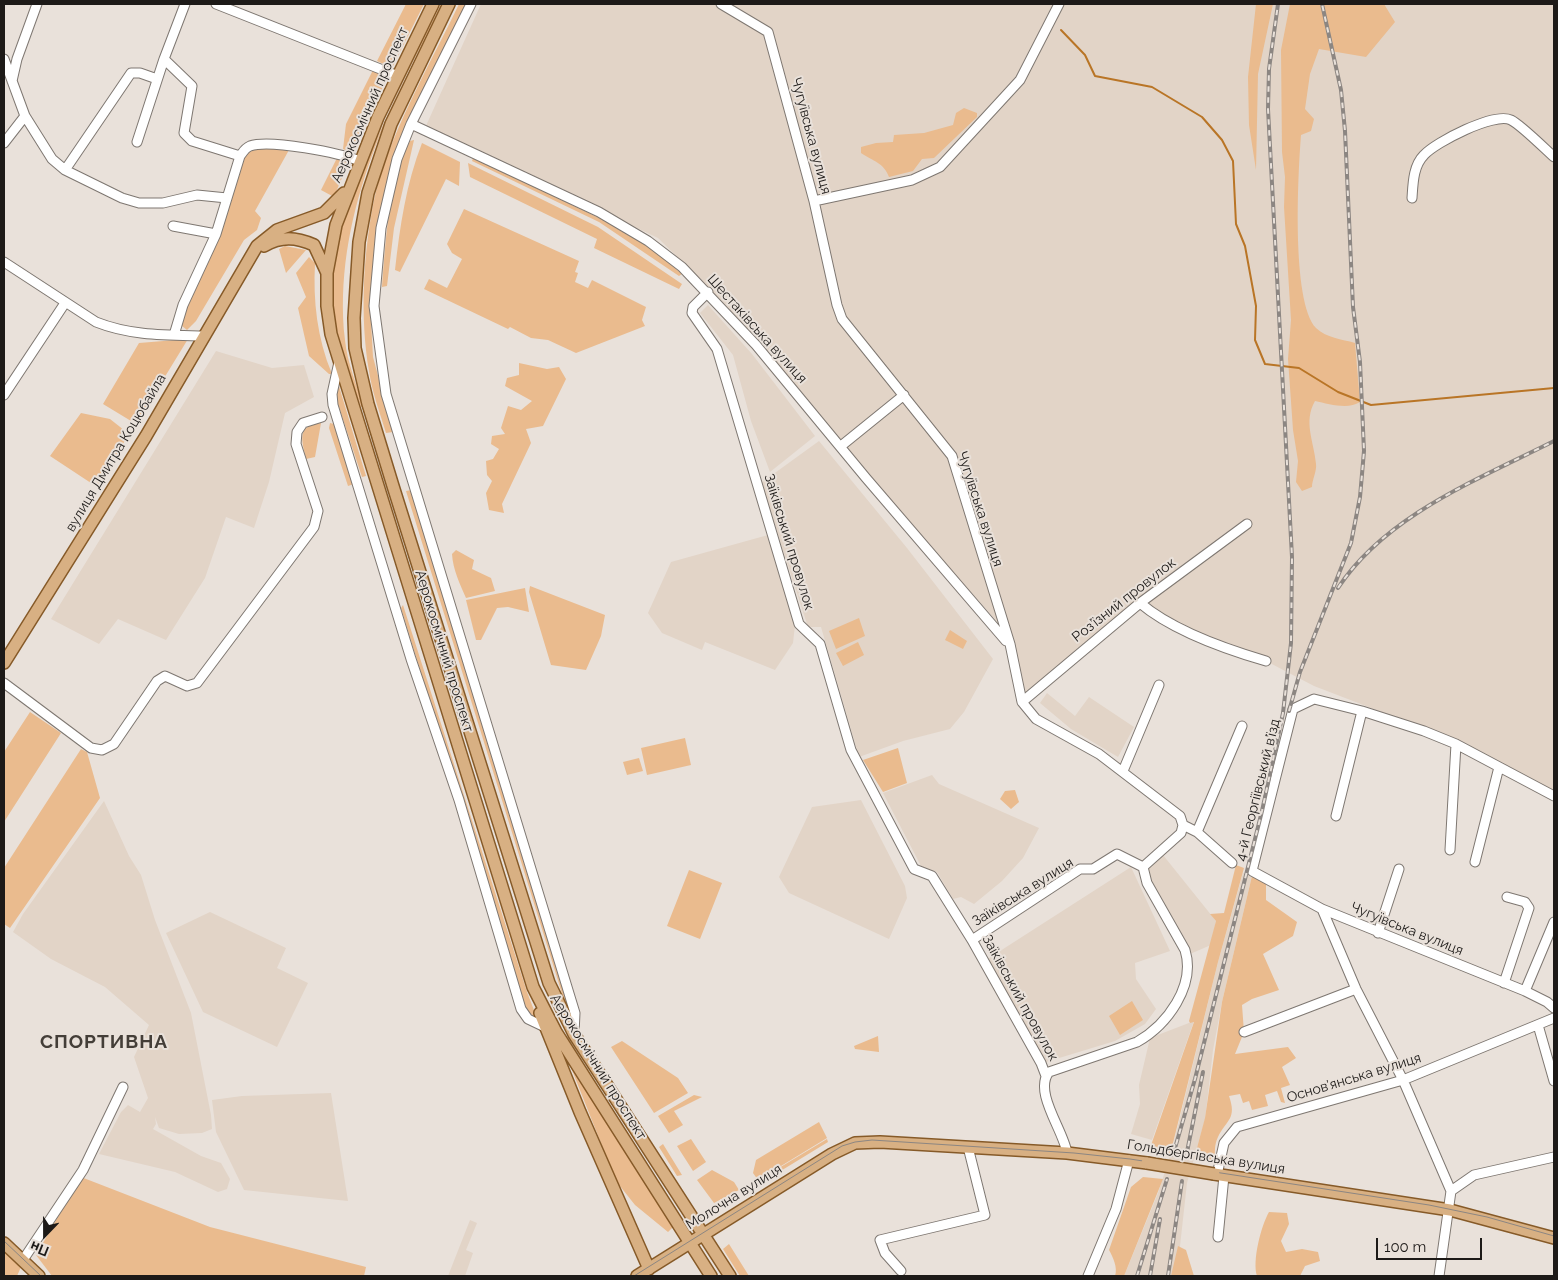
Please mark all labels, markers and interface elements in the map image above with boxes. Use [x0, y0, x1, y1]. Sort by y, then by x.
street label: Аерокосмічний проспект [328, 25, 412, 185]
street label: Чугуївська вулиця [787, 76, 835, 196]
street label: Шестаківська вулиця [704, 271, 810, 387]
street label: вулиця Дмитра Коцюбайла [62, 371, 170, 535]
street label: Чугуївська вулиця [953, 449, 1007, 569]
street label: Заїківський провулок [760, 472, 818, 612]
street label: Роз’їзний провулок [1069, 554, 1179, 646]
street label: Аерокосмічний проспект [411, 568, 477, 734]
street label: 4-й Георгіївський в’їзд [1232, 717, 1284, 863]
street label: Заїківська вулиця [969, 854, 1077, 930]
street label: Чугуївська вулиця [1348, 899, 1466, 959]
street label: Заїківський провулок [978, 932, 1062, 1064]
street label: Аерокосмічний проспект [546, 991, 650, 1143]
district label: СПОРТИВНА [39, 1031, 169, 1053]
street label: Основ’янська вулиця [1285, 1050, 1423, 1106]
street label: Гольдбергівська вулиця [1126, 1136, 1286, 1178]
street label: Молочна вулиця [683, 1161, 785, 1233]
north arrow [20, 1210, 70, 1260]
scale bar [1378, 1228, 1484, 1260]
text: Пн [28, 1238, 51, 1260]
text: 100 m [1384, 1238, 1426, 1256]

